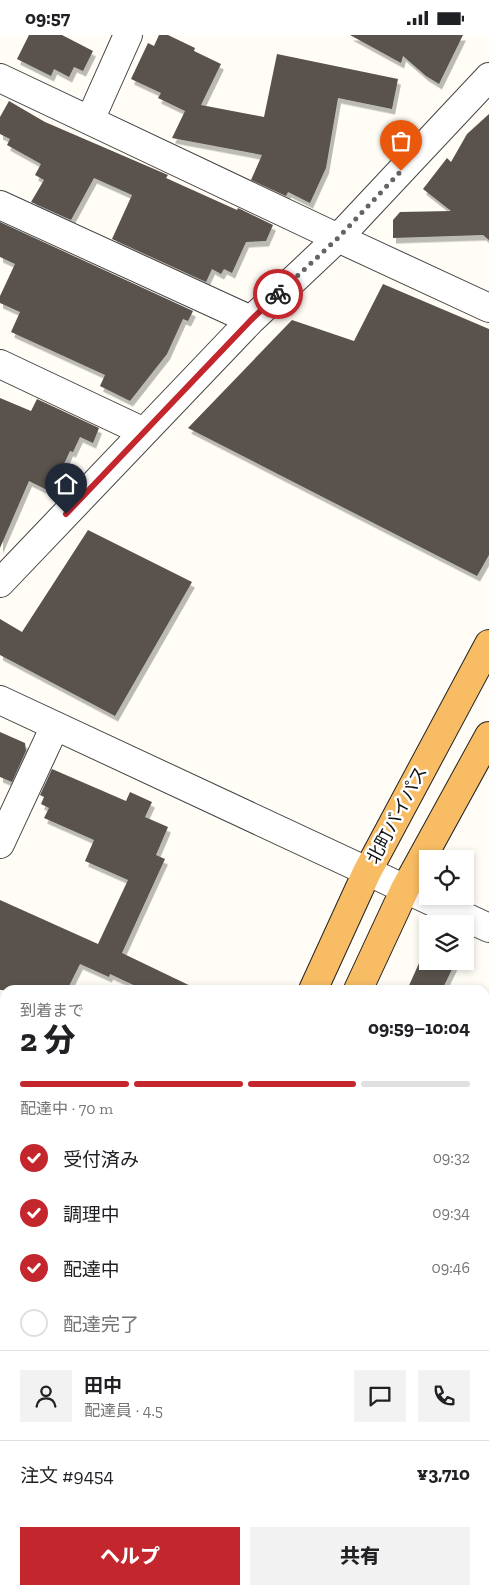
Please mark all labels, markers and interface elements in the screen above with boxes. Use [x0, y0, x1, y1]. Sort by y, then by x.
text: 09:57 [25, 6, 70, 29]
pin [380, 120, 422, 171]
icon: bag [387, 127, 415, 155]
courier [253, 269, 303, 319]
icon: bike [264, 280, 292, 308]
pin [45, 463, 87, 514]
icon: home [52, 470, 80, 498]
street label: 北町バイパス [362, 762, 432, 868]
map controls [419, 850, 474, 970]
button: locate [419, 850, 474, 905]
button: layers [419, 915, 474, 970]
text: 到着まで [20, 1001, 84, 1020]
text: 09:59–10:04 [368, 1016, 470, 1039]
text: 2 分 [20, 1021, 75, 1059]
text: 配達中 · 70 m [20, 1099, 113, 1118]
icon: check [20, 1144, 48, 1172]
text: 受付済み [63, 1148, 139, 1171]
text: 09:32 [433, 1148, 470, 1167]
icon: check [20, 1199, 48, 1227]
text: 調理中 [63, 1203, 120, 1226]
text: 09:34 [432, 1203, 470, 1222]
icon: check [20, 1254, 48, 1282]
text: 配達中 [63, 1258, 120, 1281]
text: 09:46 [432, 1258, 470, 1277]
text: 配達完了 [63, 1313, 139, 1336]
button: person [20, 1370, 72, 1422]
button: chat [354, 1370, 406, 1422]
button: phone [418, 1370, 470, 1422]
text: 田中 [84, 1374, 122, 1397]
text: 配達員 · 4.5 [84, 1401, 163, 1420]
text: ¥3,710 [417, 1462, 470, 1485]
text: 注文 #9454 [20, 1464, 114, 1487]
button: ヘルプ [20, 1527, 240, 1585]
button: 共有 [250, 1527, 470, 1585]

